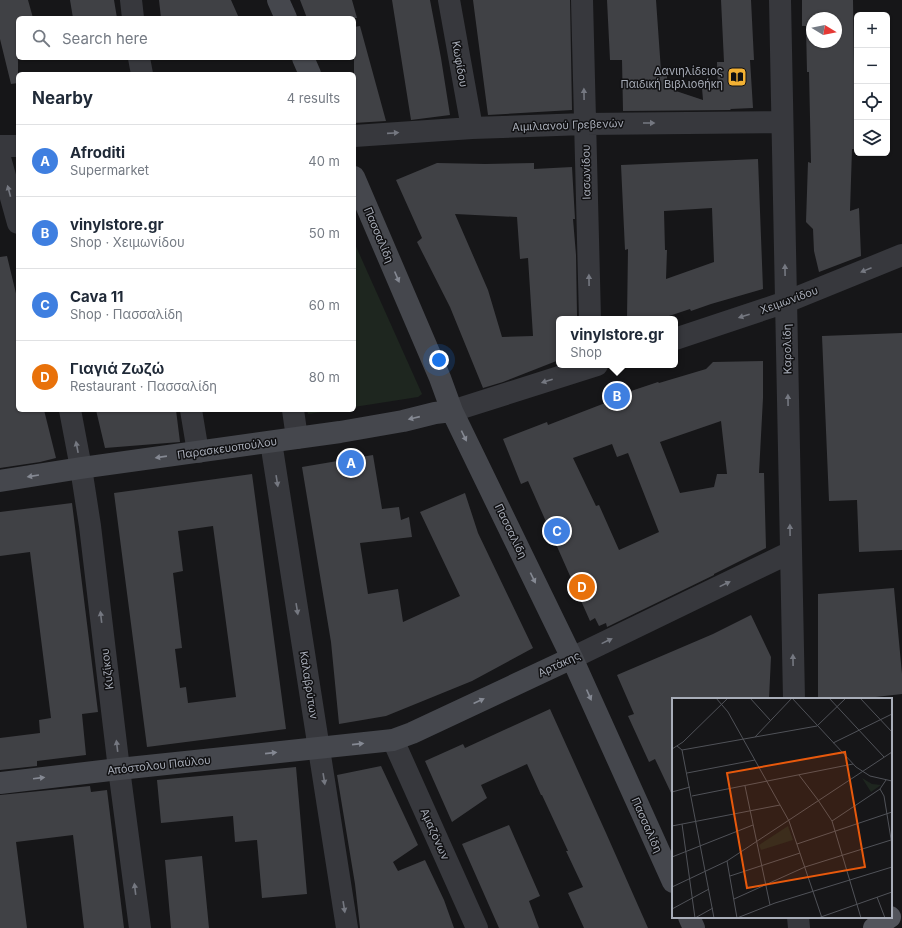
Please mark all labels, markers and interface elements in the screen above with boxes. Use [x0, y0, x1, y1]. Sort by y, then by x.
north arrow [806, 12, 842, 48]
map controls [854, 12, 890, 156]
button: + [854, 12, 890, 48]
search box [16, 16, 356, 60]
icon: search [30, 27, 52, 49]
text: Search here [62, 29, 148, 48]
street label: Κωφίδου [449, 40, 471, 88]
button: − [854, 48, 890, 84]
place label: Δανιηλίδειος Παιδική Βιβλιοθήκη [621, 64, 723, 91]
library icon: Δανιηλίδειος Παιδική Βιβλιοθήκη [726, 66, 748, 88]
button: locate [854, 84, 890, 120]
one-way arrow [581, 87, 587, 100]
text: Nearby [32, 88, 93, 108]
text: 4 results [287, 90, 340, 106]
street label: Αιμιλιανού Γρεβενών [512, 116, 625, 134]
one-way arrow [643, 120, 656, 126]
button: layers [854, 120, 890, 156]
one-way arrow [387, 130, 399, 137]
text: Afroditi [70, 143, 125, 162]
street label: Ιασωνίδου [579, 144, 593, 200]
text: A [40, 153, 50, 169]
text: 40 m [308, 153, 340, 169]
text: Supermarket [70, 162, 149, 178]
one-way arrow [6, 185, 12, 197]
street label: Πασσαλίδη [361, 205, 397, 265]
text: vinylstore.gr [70, 215, 164, 234]
text: B [41, 225, 49, 241]
text: 50 m [309, 225, 340, 241]
text: Shop · Χειμωνίδου [70, 234, 185, 250]
one-way arrow [782, 263, 788, 276]
one-way arrow [860, 267, 871, 273]
one-way arrow [394, 272, 400, 283]
one-way arrow [586, 273, 592, 286]
street label: Χειμωνίδου [758, 283, 820, 317]
text: Cava 11 [70, 287, 124, 306]
text: C [40, 297, 50, 313]
text: 60 m [309, 297, 340, 313]
text: Shop · Πασσαλίδη [70, 306, 183, 322]
one-way arrow [738, 313, 750, 319]
popup [556, 316, 678, 368]
street label: Καρολίδη [780, 324, 794, 374]
text: vinylstore.gr [570, 325, 664, 344]
text: Shop [570, 344, 602, 360]
your location [429, 350, 449, 370]
text: Γιαγιά Ζωζώ [70, 359, 164, 378]
text: D [40, 369, 50, 385]
text: 80 m [309, 369, 340, 385]
text: Restaurant · Πασσαλίδη [70, 378, 217, 394]
one-way arrow [540, 378, 552, 384]
pin: B [604, 381, 630, 411]
one-way arrow [785, 393, 791, 406]
one-way arrow [408, 416, 420, 422]
one-way arrow [461, 430, 467, 441]
street label: Παρασκευοπούλου [176, 434, 278, 462]
one-way arrow [74, 441, 80, 453]
pin: A [338, 448, 364, 478]
one-way arrow [155, 454, 167, 460]
one-way arrow [26, 473, 39, 479]
one-way arrow [274, 474, 280, 487]
street label: Πασσαλίδη [492, 501, 530, 561]
pin: C [544, 516, 570, 546]
one-way arrow [787, 524, 794, 536]
one-way arrow [530, 572, 536, 583]
pin: D [569, 572, 595, 602]
one-way arrow [719, 581, 730, 587]
one-way arrow [294, 603, 300, 615]
one-way arrow [98, 611, 104, 623]
one-way arrow [602, 638, 613, 644]
street label: Κυζίκου [98, 648, 116, 690]
street label: Αρτάκης [536, 648, 582, 680]
street label: Καλαβρύτων [297, 650, 321, 721]
one-way arrow [790, 653, 796, 666]
one-way arrow [586, 689, 592, 701]
one-way arrow [473, 698, 485, 704]
inset map [672, 698, 892, 918]
one-way arrow [113, 740, 120, 753]
one-way arrow [352, 741, 364, 747]
one-way arrow [265, 750, 277, 756]
street label: Απόστολου Παύλου [107, 753, 211, 777]
one-way arrow [321, 773, 327, 785]
one-way arrow [33, 775, 45, 781]
street label: Πασσαλίδη [629, 795, 665, 855]
street label: Αμαζόνων [417, 806, 453, 863]
one-way arrow [132, 883, 138, 895]
one-way arrow [341, 901, 347, 914]

